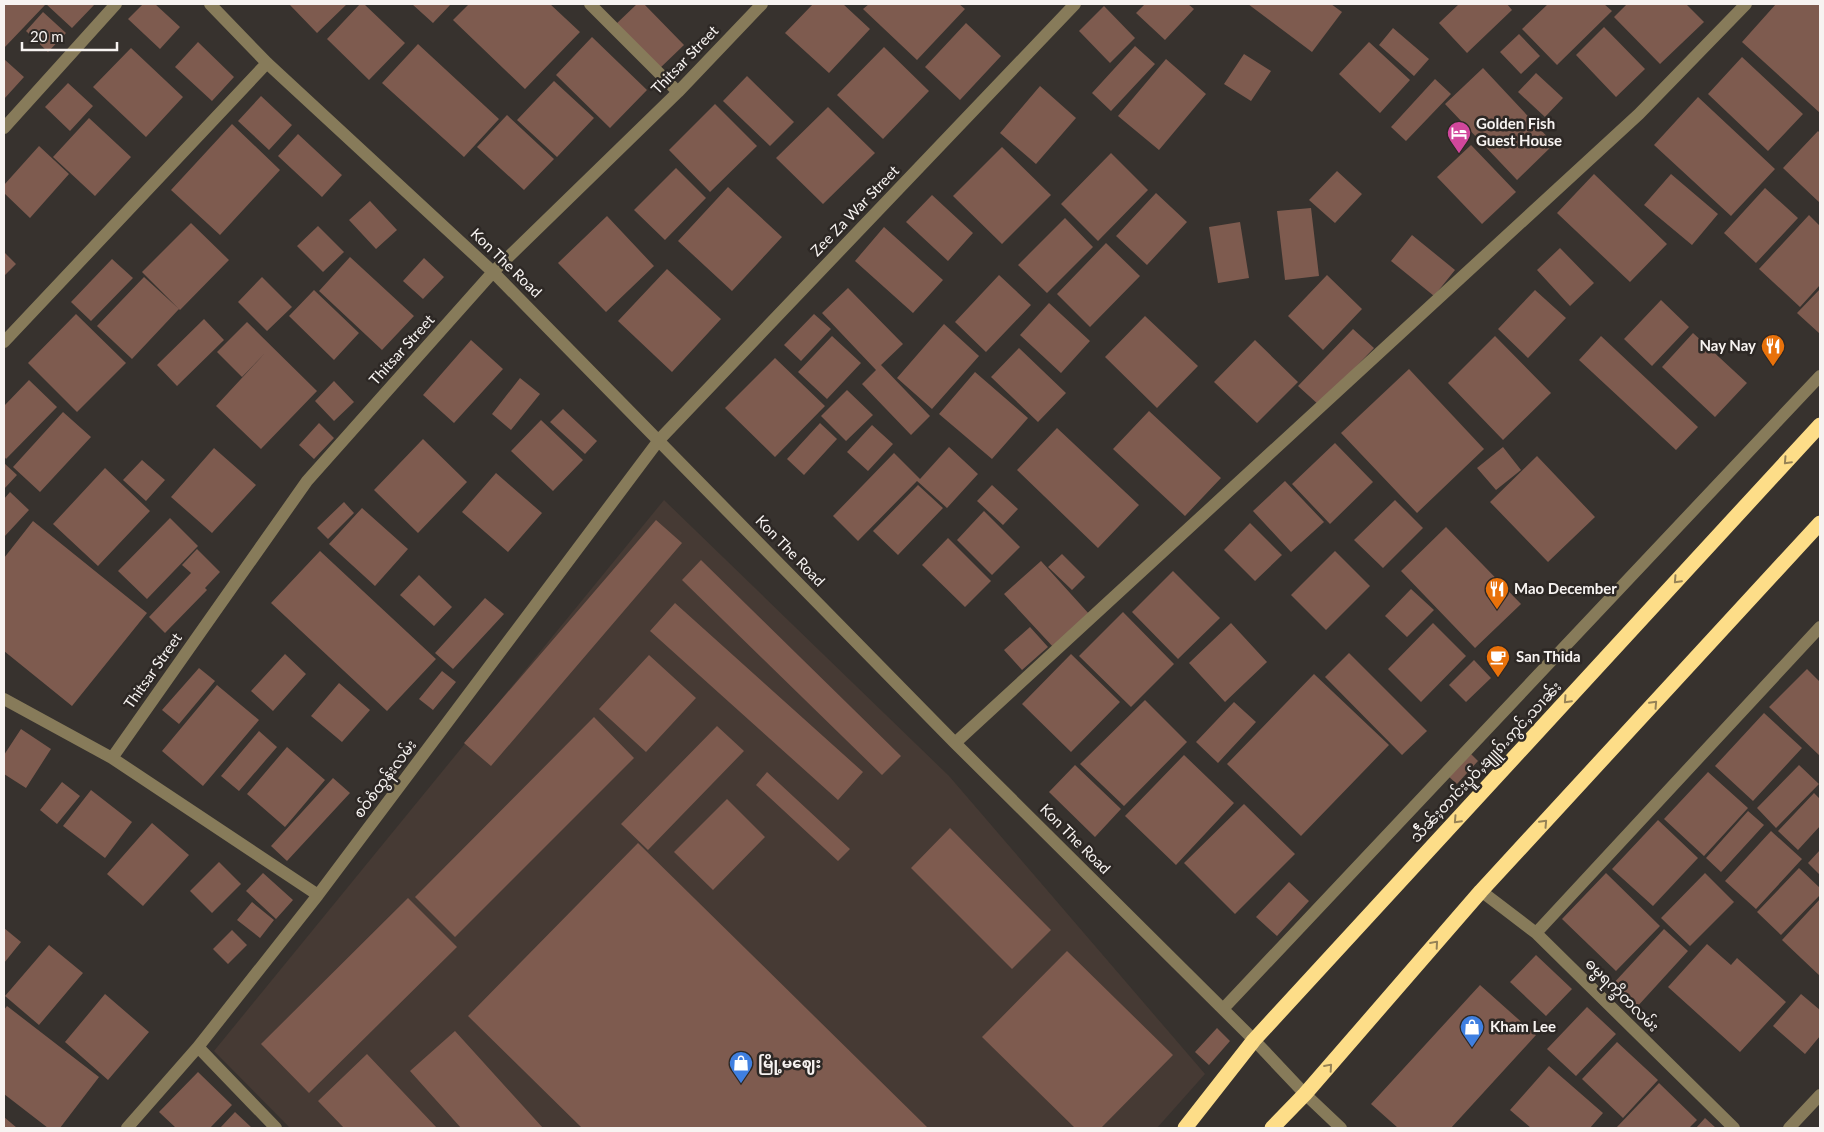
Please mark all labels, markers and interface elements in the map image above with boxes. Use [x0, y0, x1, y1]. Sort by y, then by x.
scale bar [22, 20, 118, 52]
street label: Thitsar Street [647, 21, 722, 97]
text: 20 m [30, 27, 64, 45]
place label: Golden Fish Guest House [1476, 114, 1562, 149]
hotel icon: Golden Fish Guest House [1446, 120, 1472, 154]
street label: Zee Za War Street [806, 161, 903, 259]
street label: Kon The Road [467, 224, 546, 301]
street label: Thitsar Street [365, 310, 438, 388]
restaurant icon: Nay Nay [1760, 333, 1786, 367]
place label: Nay Nay [1699, 336, 1756, 354]
one-way arrow [1784, 455, 1793, 464]
street label: Kon The Road [752, 511, 829, 590]
one-way arrow [1674, 575, 1683, 584]
restaurant icon: Mao December [1484, 576, 1510, 610]
place label: Mao December [1514, 579, 1617, 597]
street label: Thitsar Street [119, 629, 185, 712]
cafe icon: San Thida [1485, 644, 1511, 678]
place label: San Thida [1516, 647, 1581, 665]
street label: သဵႅၼ်ႈတၢင်းပူဝ်ႇၶျူၵ်ႉဢွင်ႇသၢၼ်း [1406, 677, 1567, 848]
one-way arrow [1564, 694, 1573, 703]
one-way arrow [1648, 700, 1657, 709]
street label: စဝ်စံထွန်းလမ်း [349, 736, 423, 823]
street label: Kon The Road [1037, 799, 1115, 877]
one-way arrow [1454, 814, 1463, 823]
one-way arrow [1538, 820, 1547, 829]
one-way arrow [1430, 941, 1438, 950]
street label: ဓမ္မရက္ခိတလမ်း [1579, 954, 1663, 1038]
shop icon: Kham Lee [1459, 1014, 1485, 1048]
place label: Kham Lee [1490, 1017, 1556, 1035]
shop icon: မြို့မဈေး [728, 1050, 754, 1084]
place label: မြို့မဈေး [758, 1053, 821, 1075]
one-way arrow [1323, 1063, 1332, 1072]

